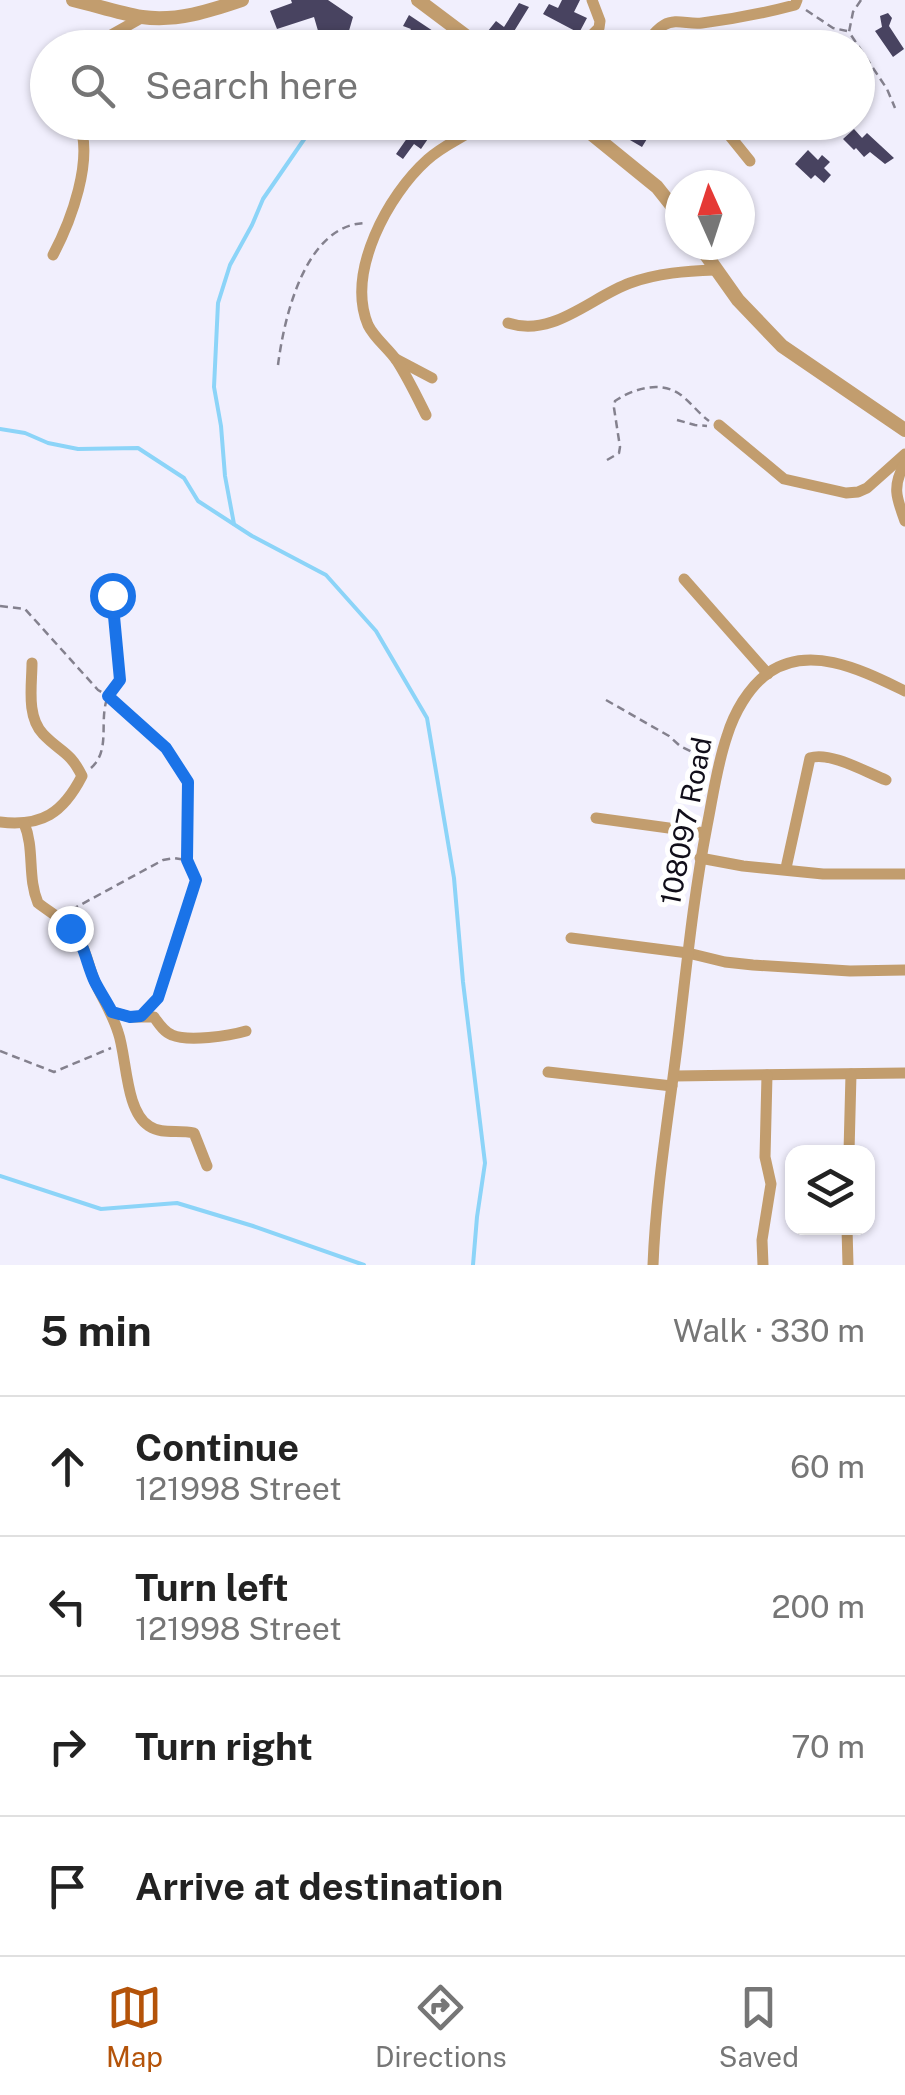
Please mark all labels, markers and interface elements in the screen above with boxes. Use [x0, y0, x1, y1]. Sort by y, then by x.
search box [30, 30, 875, 140]
icon: search [65, 58, 120, 113]
text: Search here [145, 63, 358, 108]
north arrow [665, 170, 755, 260]
route start [90, 573, 136, 619]
street label: 108097 Road [653, 734, 718, 908]
route end [48, 906, 94, 952]
map controls [785, 1145, 875, 1235]
button: layers [785, 1145, 875, 1235]
text: 5 min [40, 1306, 152, 1355]
text: Walk · 330 m [673, 1312, 865, 1349]
text: Continue [135, 1425, 299, 1470]
icon: ahead [40, 1439, 95, 1494]
text: 60 m [790, 1448, 865, 1485]
text: 121998 Street [135, 1470, 342, 1507]
text: Turn left [135, 1565, 289, 1610]
icon: left [40, 1579, 95, 1634]
text: 200 m [772, 1588, 865, 1625]
text: 121998 Street [135, 1610, 342, 1647]
icon: right [40, 1719, 95, 1774]
text: Turn right [135, 1724, 313, 1769]
text: 70 m [791, 1728, 865, 1765]
icon: arrive [40, 1859, 95, 1914]
text: Arrive at destination [135, 1864, 503, 1909]
tab: Map [106, 1980, 163, 2073]
tab: Directions [375, 1980, 507, 2073]
tab: Saved [719, 1980, 799, 2073]

